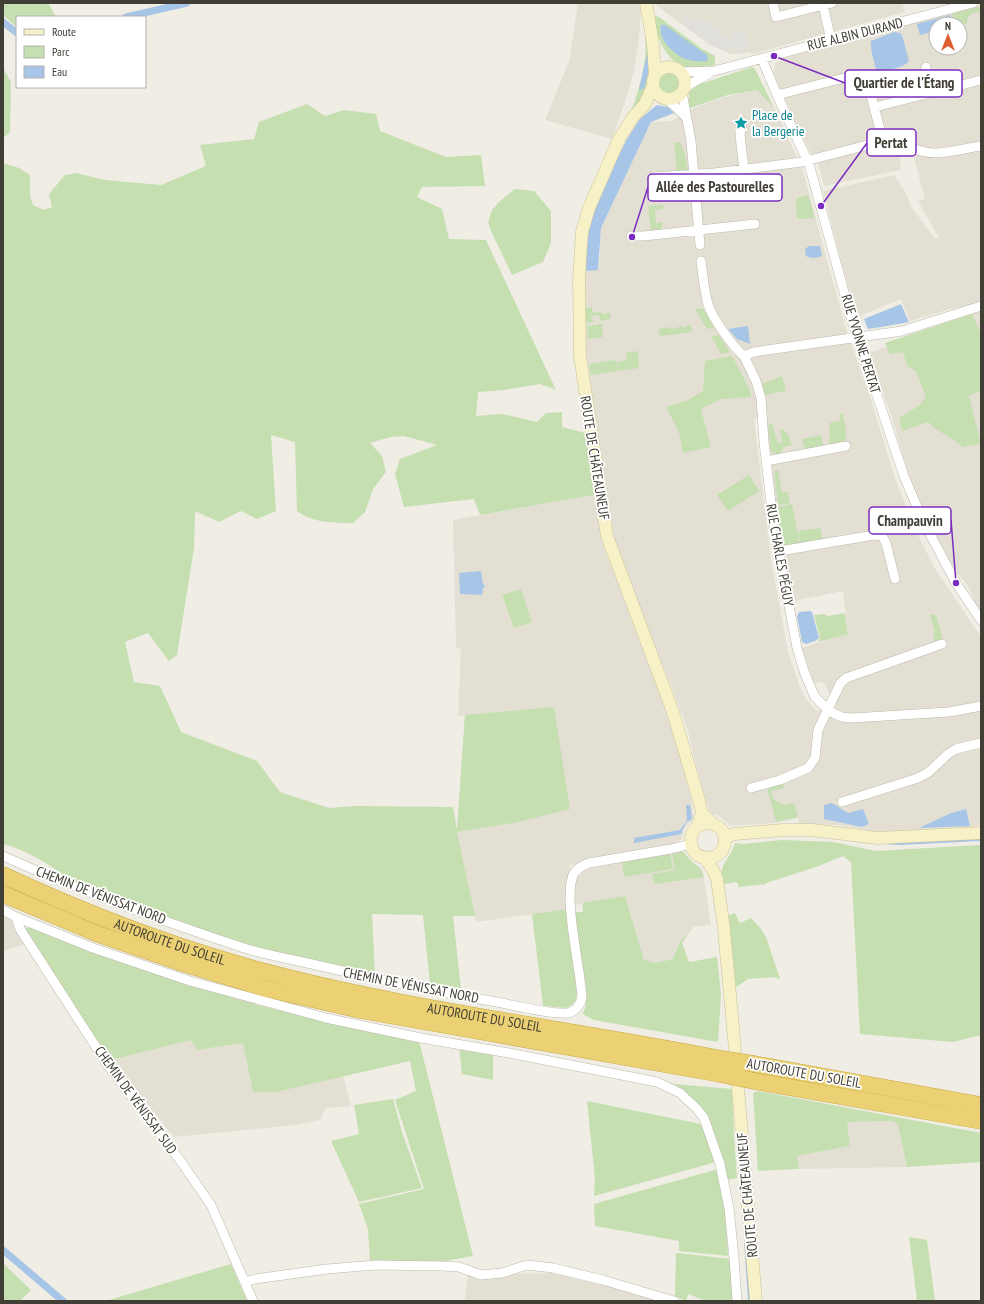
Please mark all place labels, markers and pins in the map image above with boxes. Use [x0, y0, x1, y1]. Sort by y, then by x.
callout: Quartier de l'Étang [845, 70, 962, 97]
place label: Place de la Bergerie [752, 106, 805, 140]
place icon: Place de la Bergerie [733, 115, 749, 131]
callout: Pertat [867, 129, 916, 156]
callout: Allée des Pastourelles [648, 174, 782, 201]
callout: Champauvin [869, 507, 951, 534]

